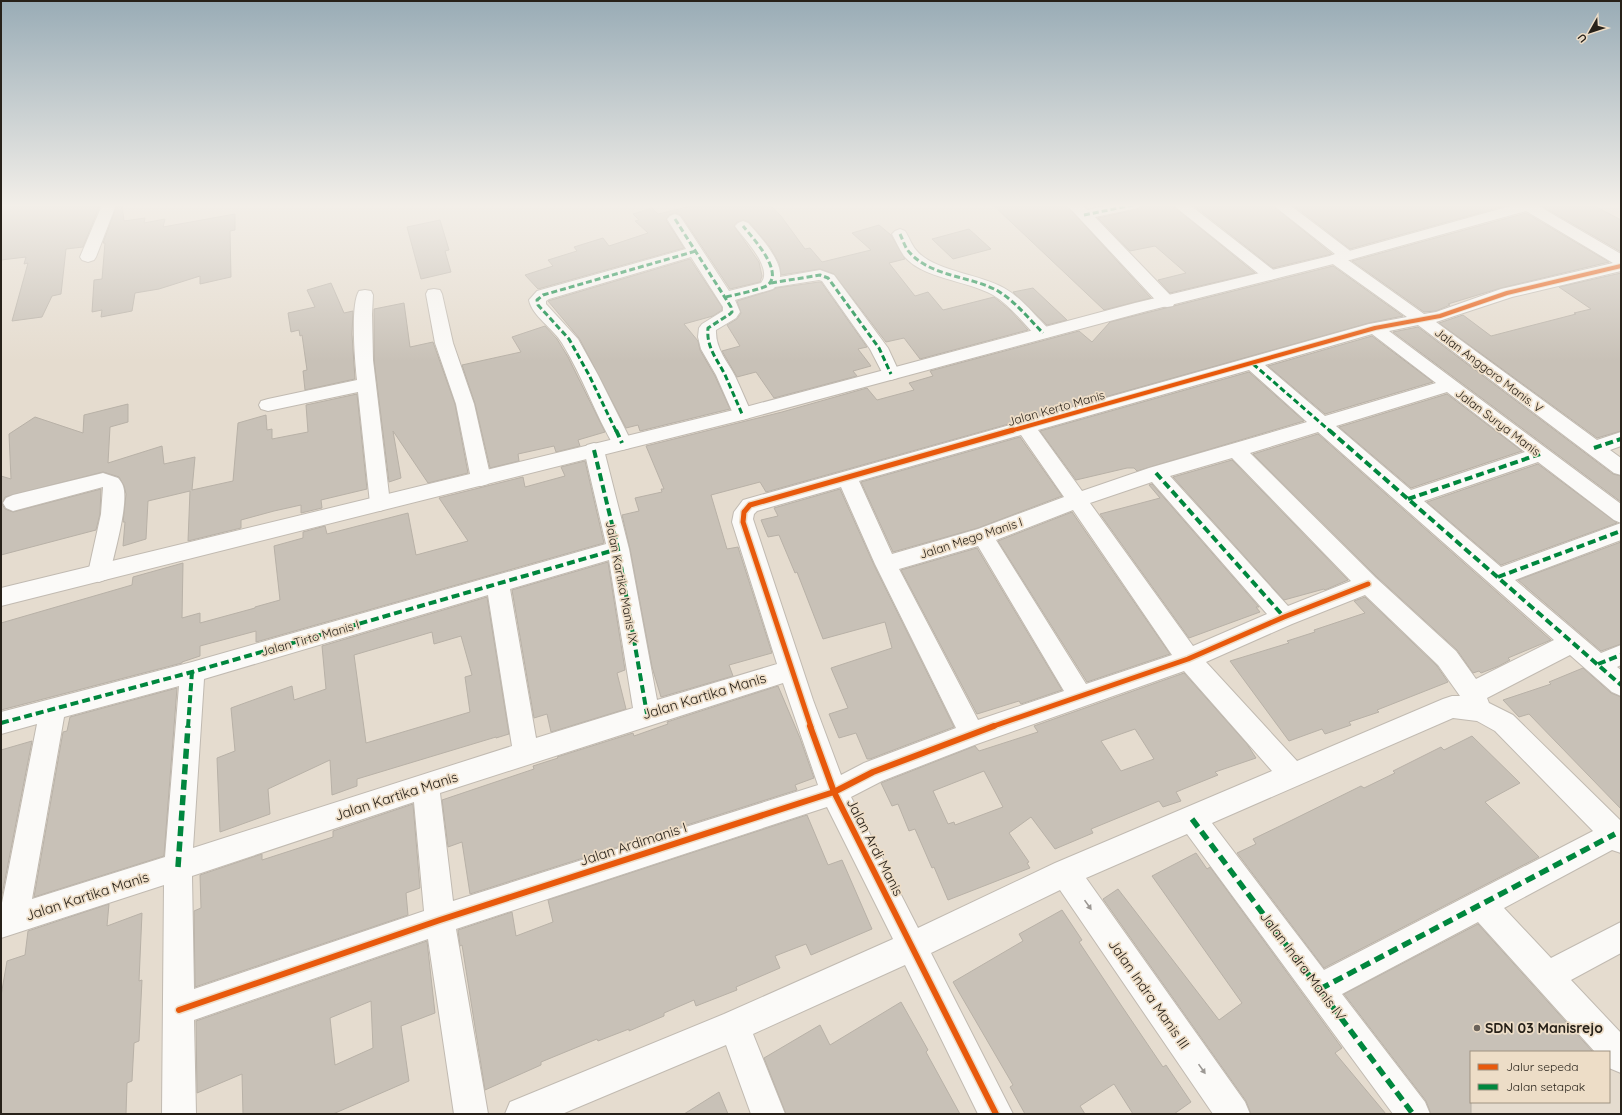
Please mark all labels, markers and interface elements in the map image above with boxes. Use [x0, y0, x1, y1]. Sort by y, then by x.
north arrow [1570, 12, 1610, 52]
text: U [1574, 31, 1590, 46]
street label: Jalan Anggoro Manis. V [1432, 324, 1546, 416]
street label: Jalan Surya Manis [1453, 385, 1544, 459]
street label: Jalan Kerto Manis [1006, 387, 1107, 429]
street label: Jalan Mego Manis I [918, 514, 1024, 562]
street label: Jalan Kartika Manis IX [603, 520, 641, 644]
street label: Jalan Tirto Manis I [259, 617, 361, 659]
street label: Jalan Kartika Manis [640, 669, 768, 723]
street label: Jalan Kartika Manis [332, 768, 460, 824]
street label: Jalan Ardi Manis [843, 795, 907, 899]
street label: Jalan Ardimanis I [577, 818, 689, 870]
street label: Jalan Kartika Manis [23, 868, 151, 924]
one-way arrow [1084, 900, 1092, 910]
street label: Jalan Indra Manis IV [1256, 908, 1350, 1024]
street label: Jalan Indra Manis III [1104, 936, 1194, 1052]
place label: SDN 03 Manisrejo [1485, 1019, 1603, 1037]
marker: SDN 03 Manisrejo [1472, 1023, 1482, 1033]
legend [1470, 1051, 1610, 1103]
text: Jalur sepeda [1506, 1059, 1579, 1074]
one-way arrow [1198, 1064, 1206, 1075]
text: Jalan setapak [1506, 1079, 1585, 1094]

